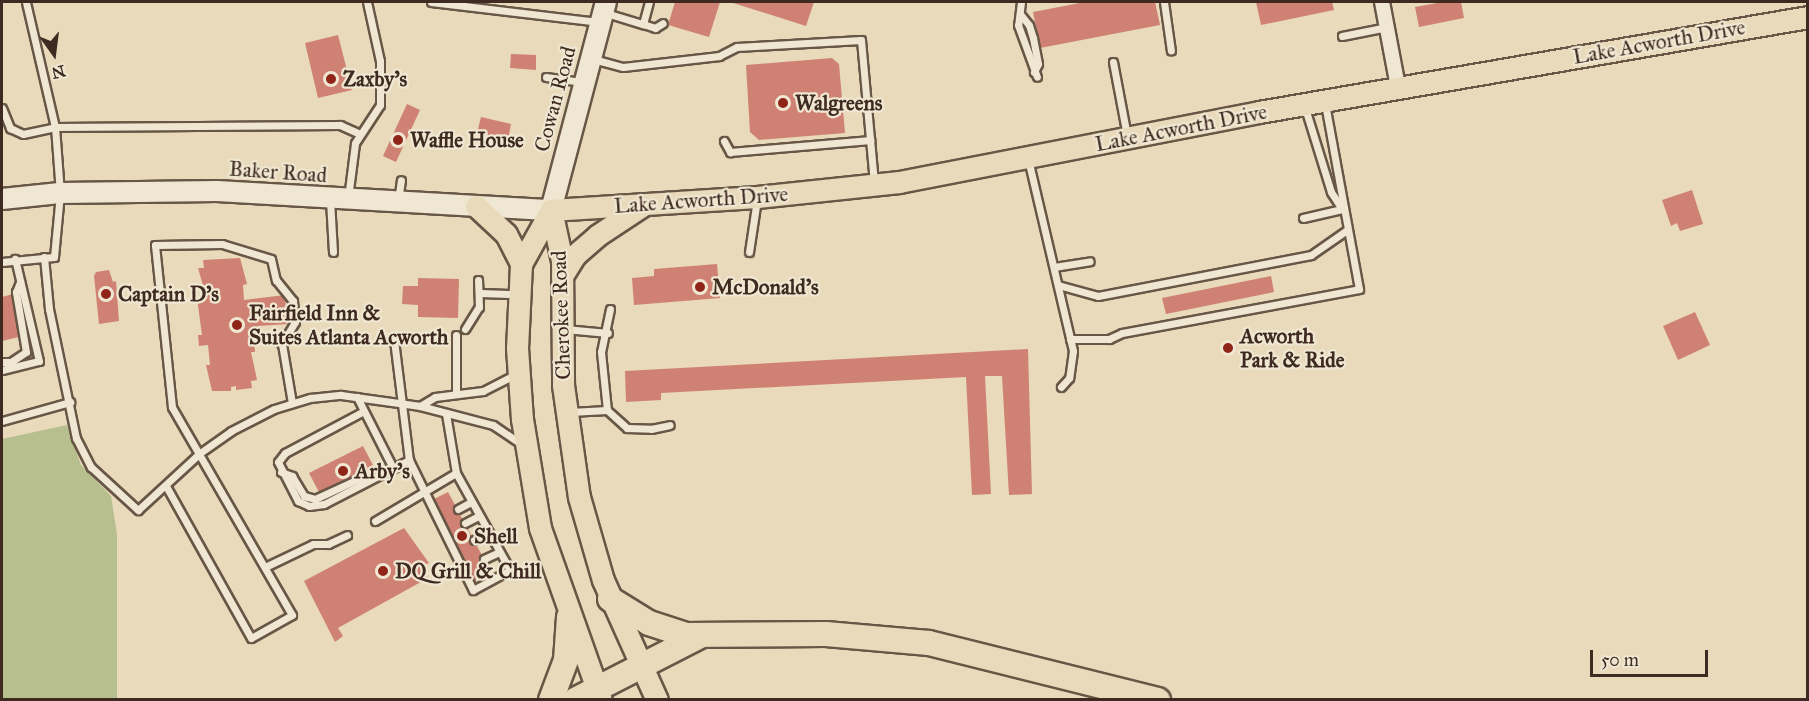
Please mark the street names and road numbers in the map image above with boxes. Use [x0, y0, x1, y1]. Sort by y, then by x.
street label: Lake Acworth Drive [1571, 14, 1747, 70]
street label: Cowan Road [529, 43, 581, 155]
street label: Lake Acworth Drive [1093, 99, 1269, 157]
street label: Baker Road [228, 156, 328, 188]
street label: Lake Acworth Drive [613, 181, 789, 219]
street label: Cherokee Road [546, 250, 576, 380]

